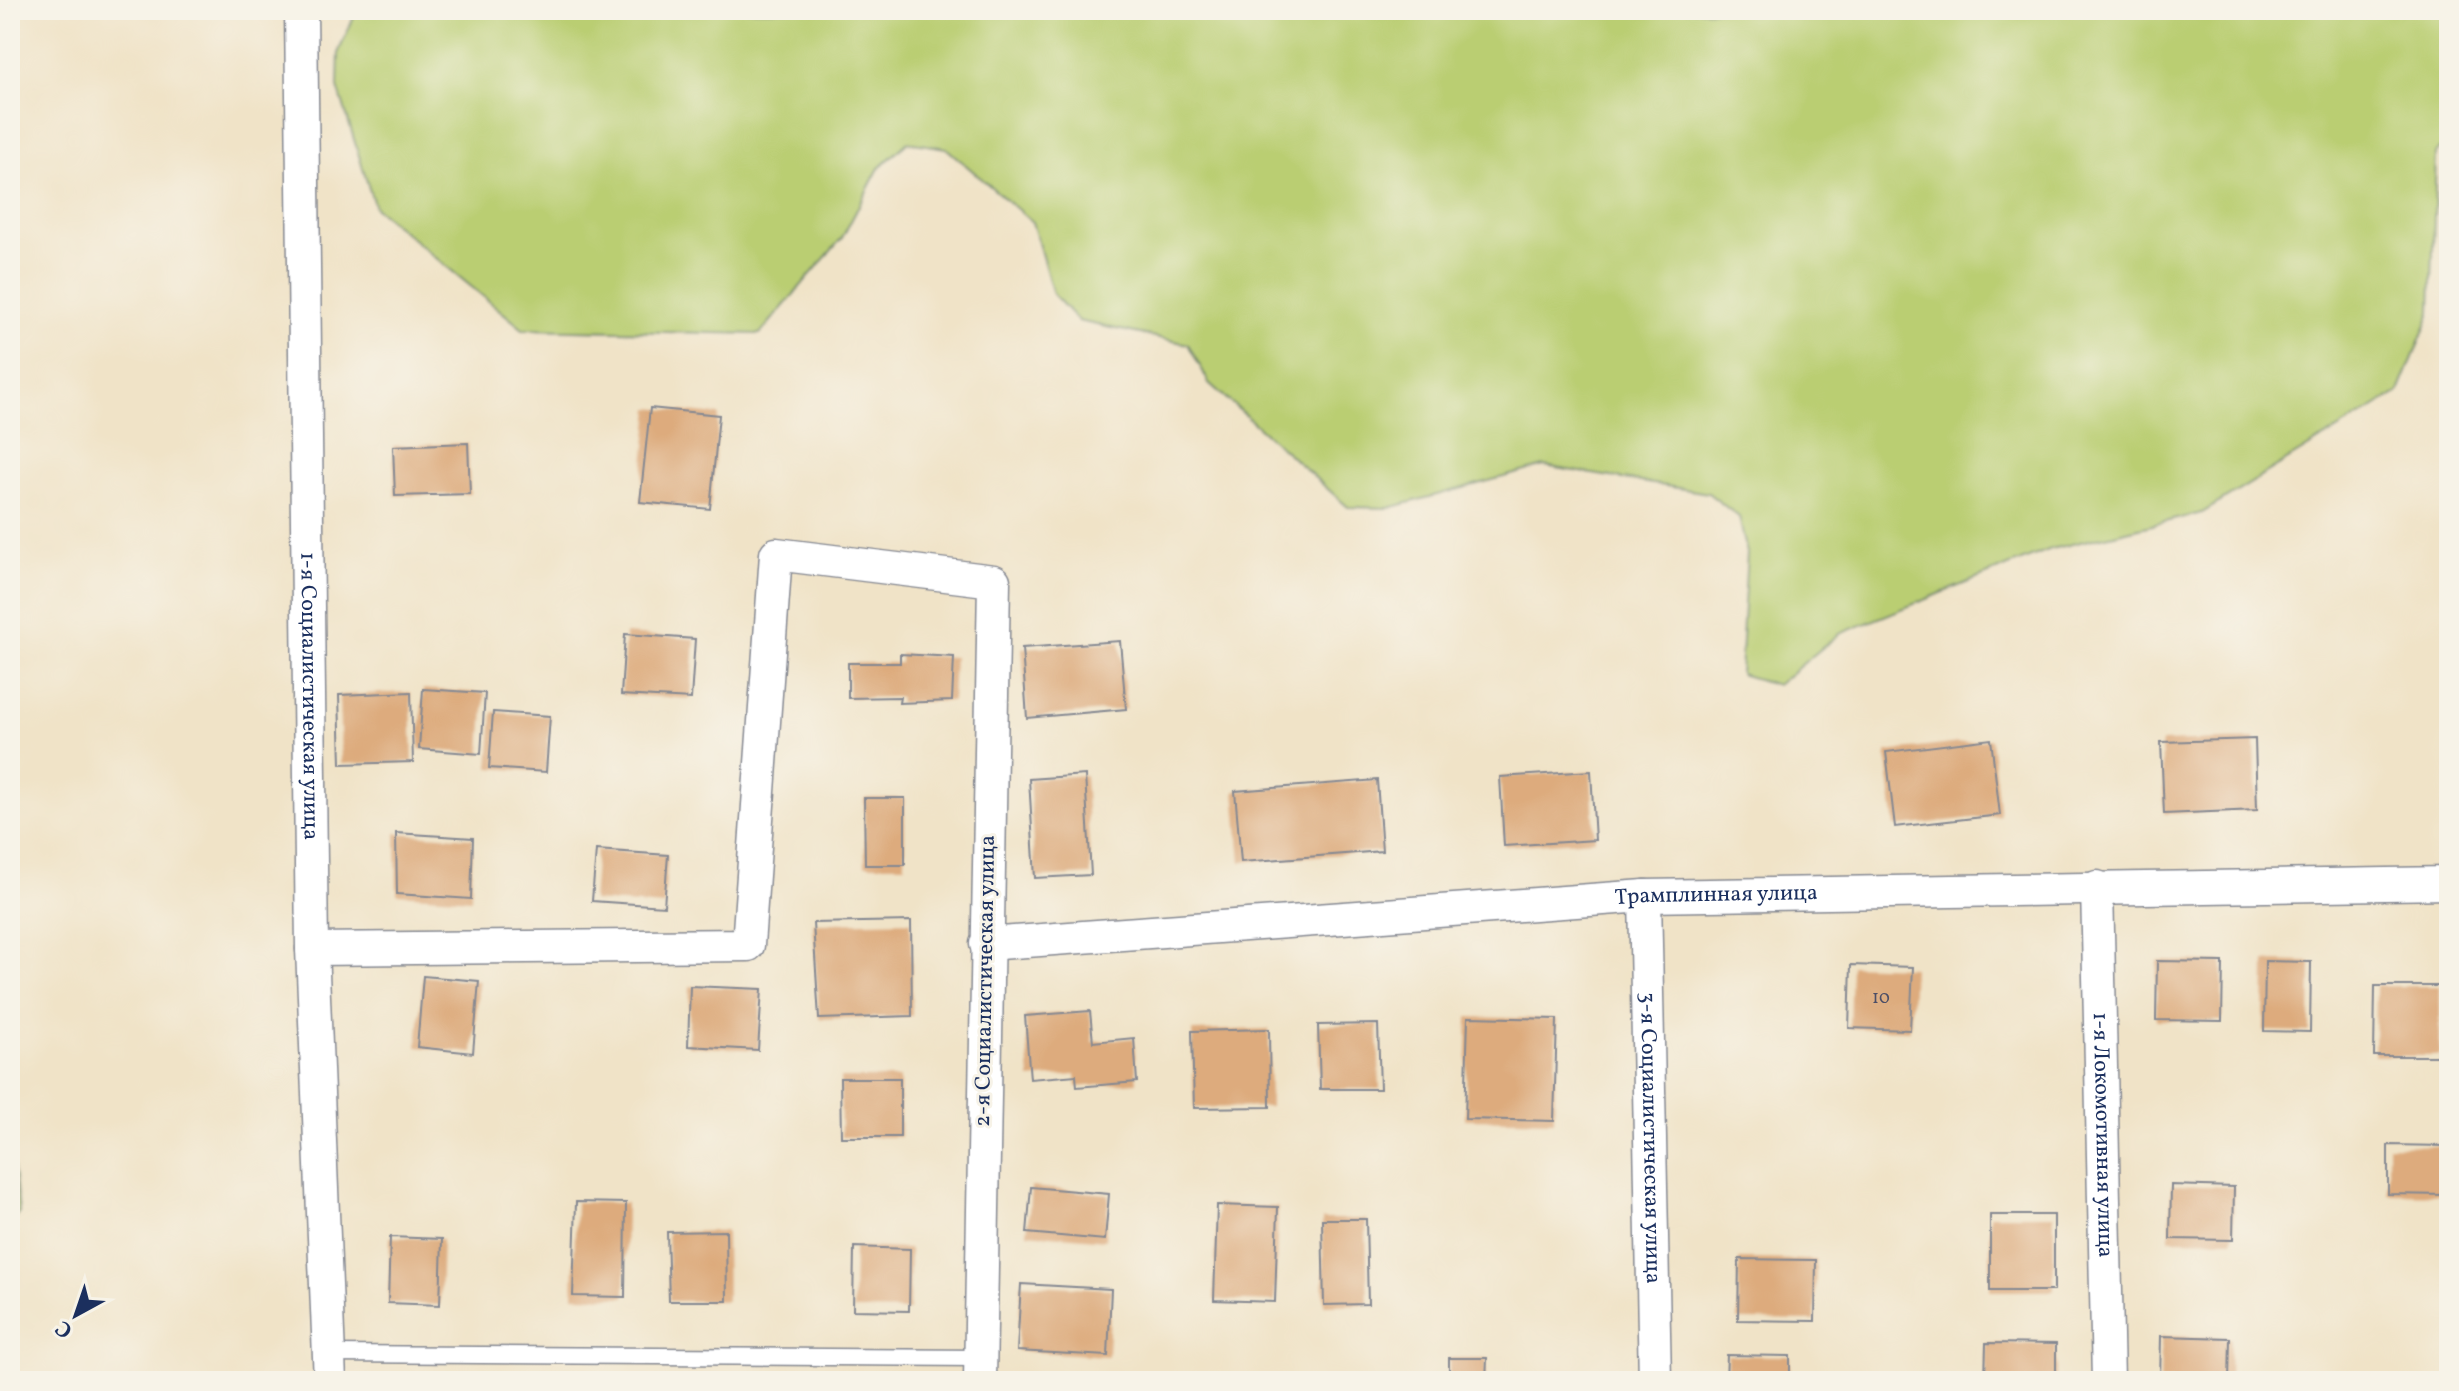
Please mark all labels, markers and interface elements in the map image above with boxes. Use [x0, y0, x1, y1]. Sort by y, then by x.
street label: 1-я Социалистическая улица [292, 552, 326, 840]
street label: 2-я Социалистическая улица [968, 835, 1004, 1127]
street label: Трамплинная улица [1614, 878, 1818, 914]
house number: 10 [1872, 986, 1890, 1011]
street label: 3-я Социалистическая улица [1631, 992, 1668, 1284]
street label: 1-я Локомотивная улица [2084, 1012, 2121, 1258]
north arrow [36, 1275, 116, 1355]
text: С [49, 1312, 80, 1345]

